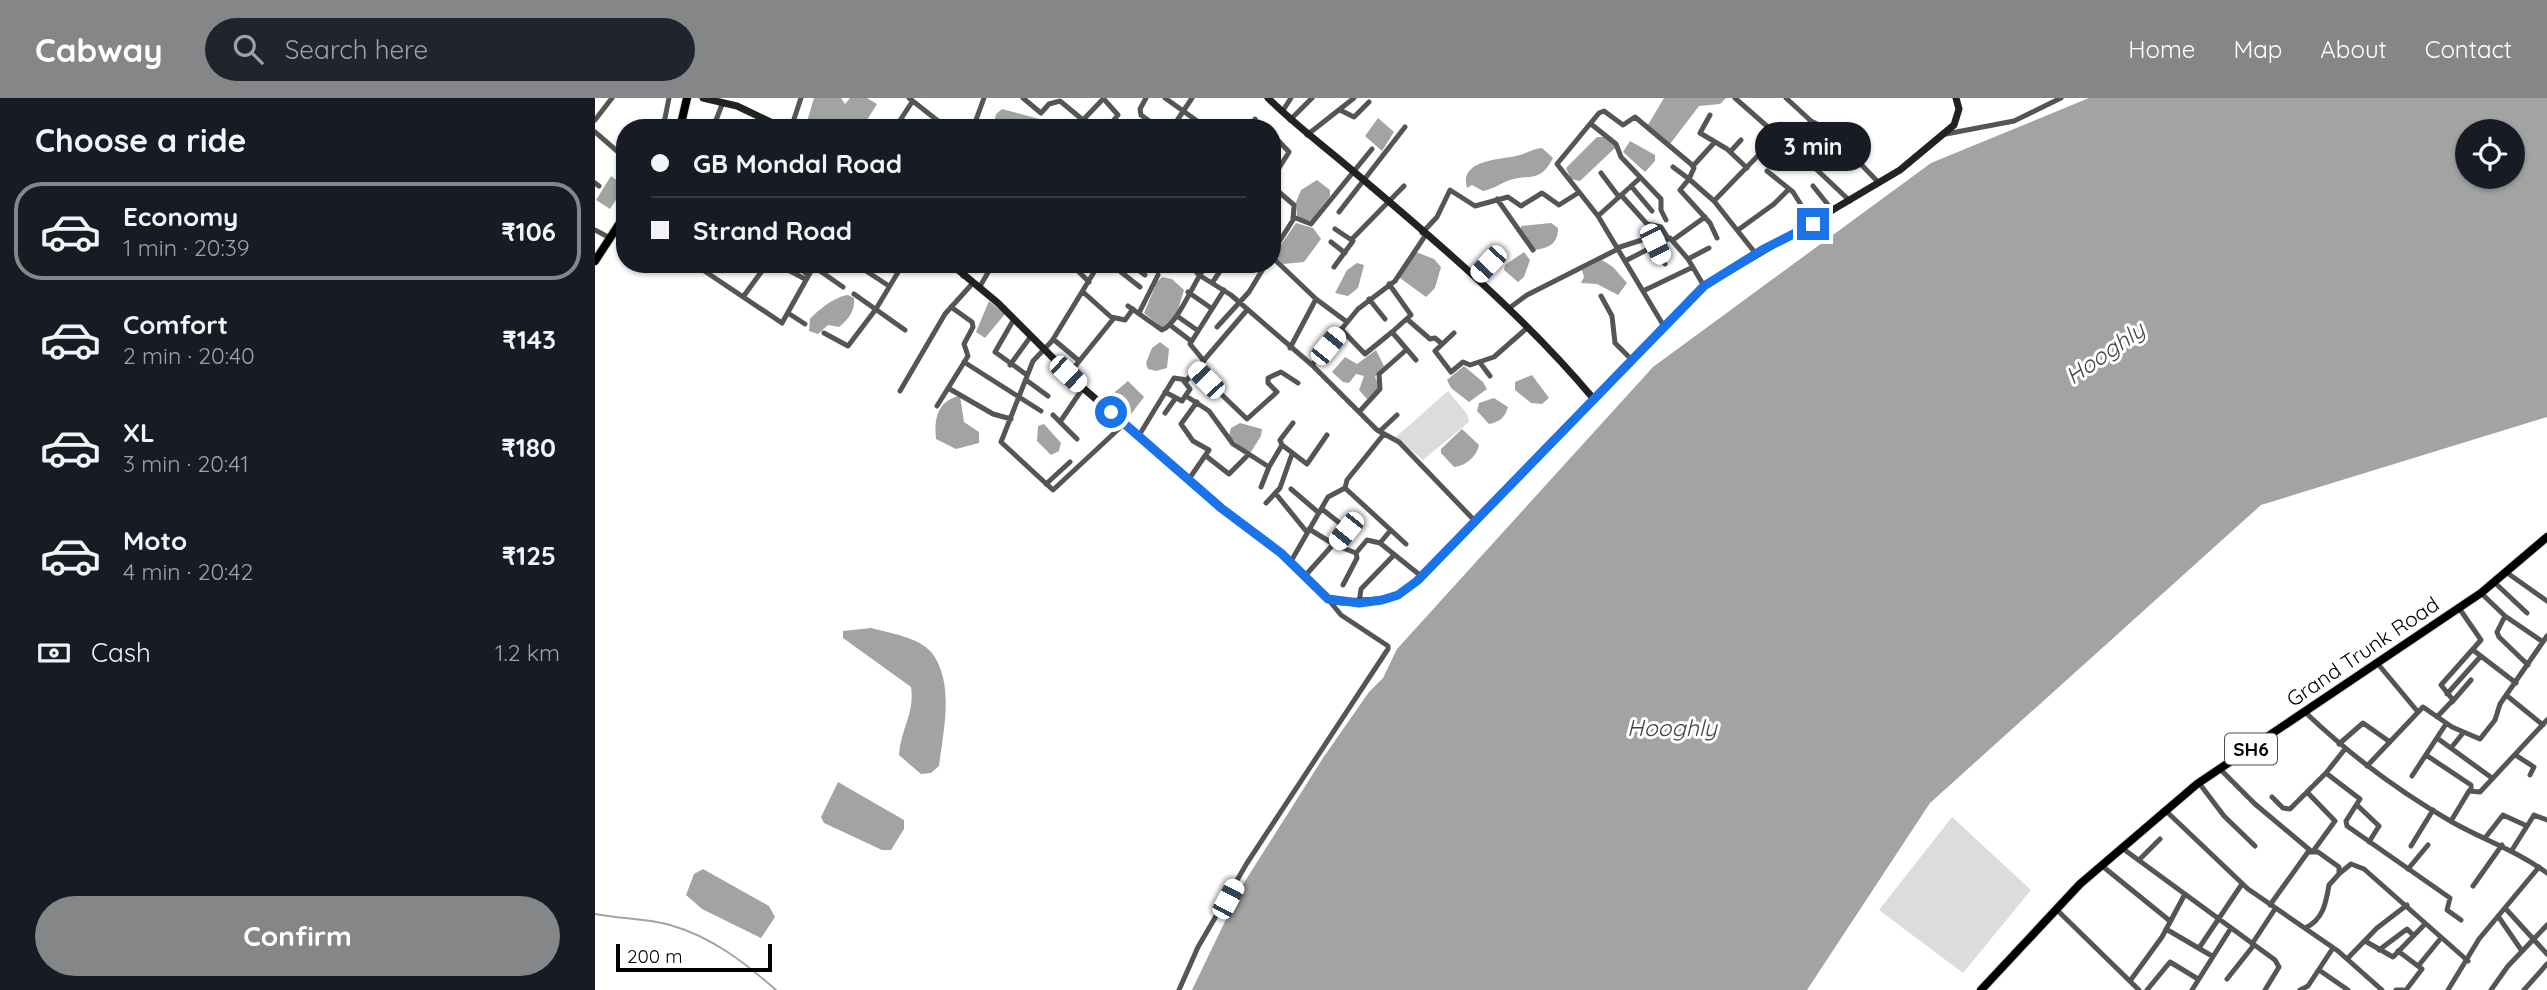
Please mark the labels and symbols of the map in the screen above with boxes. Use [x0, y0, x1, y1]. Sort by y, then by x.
callout: 3 min [1755, 122, 1871, 172]
route end [1797, 208, 1829, 240]
car [1637, 221, 1674, 267]
car [1466, 241, 1511, 287]
water label: Hooghly [2060, 314, 2151, 390]
car [1307, 323, 1350, 369]
car [1046, 352, 1091, 396]
car [1184, 358, 1229, 402]
route start [1095, 396, 1127, 428]
car [1325, 508, 1368, 554]
street label: Grand Trunk Road [2281, 591, 2444, 712]
water label: Hooghly [1627, 713, 1719, 742]
road number: SH6 [2225, 734, 2277, 764]
car [1209, 876, 1248, 922]
scale bar [616, 941, 772, 973]

